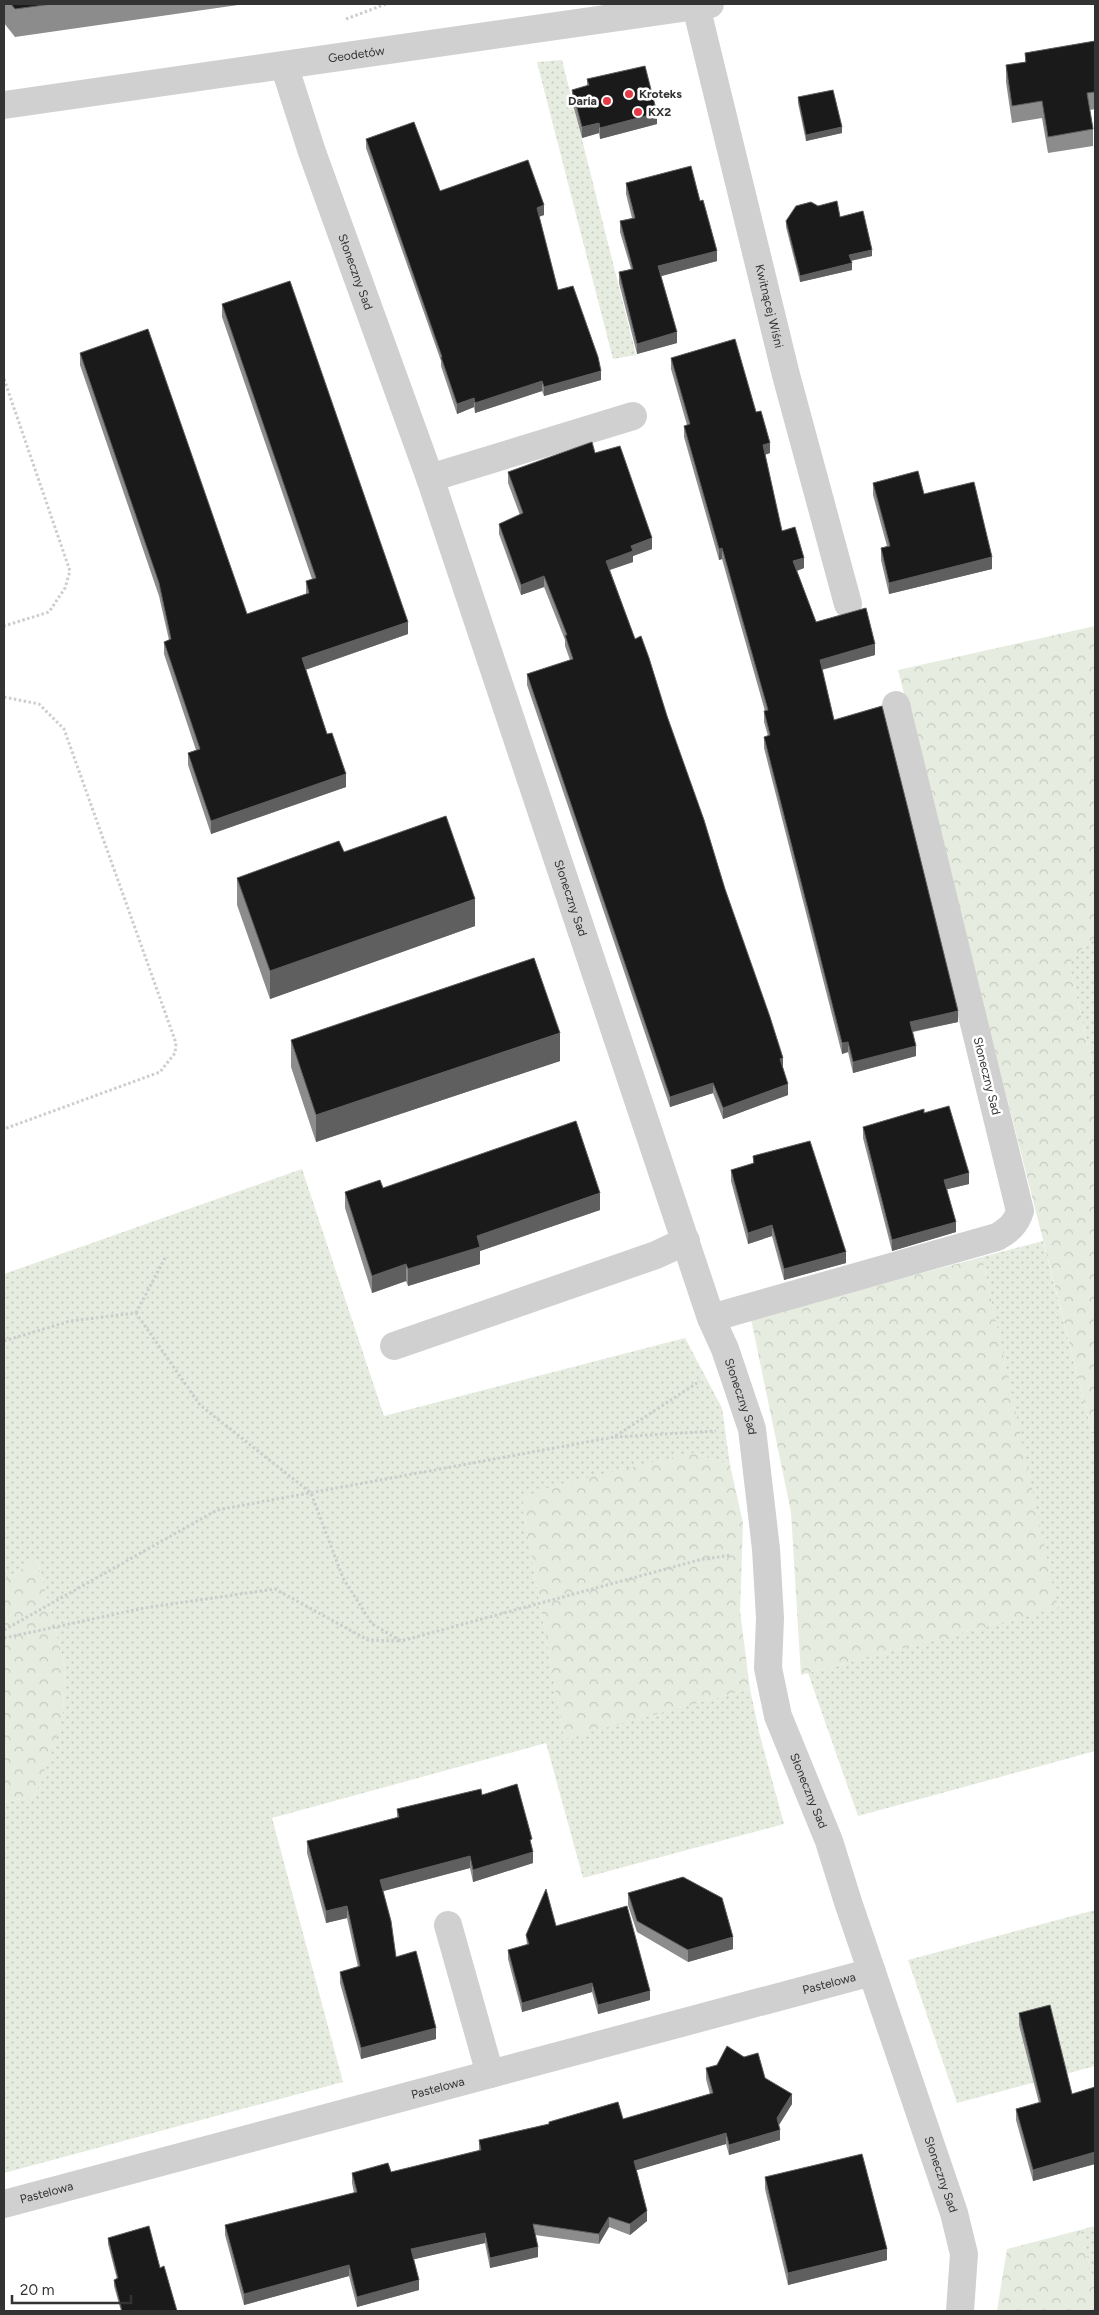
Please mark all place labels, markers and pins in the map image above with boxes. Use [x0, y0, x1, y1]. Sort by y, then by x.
place label: Kroteks [639, 87, 682, 101]
marker: Kroteks [623, 88, 635, 100]
place label: Daria [568, 94, 597, 108]
marker: Daria [601, 95, 613, 107]
place label: KX2 [648, 105, 671, 119]
marker: KX2 [632, 106, 644, 118]

